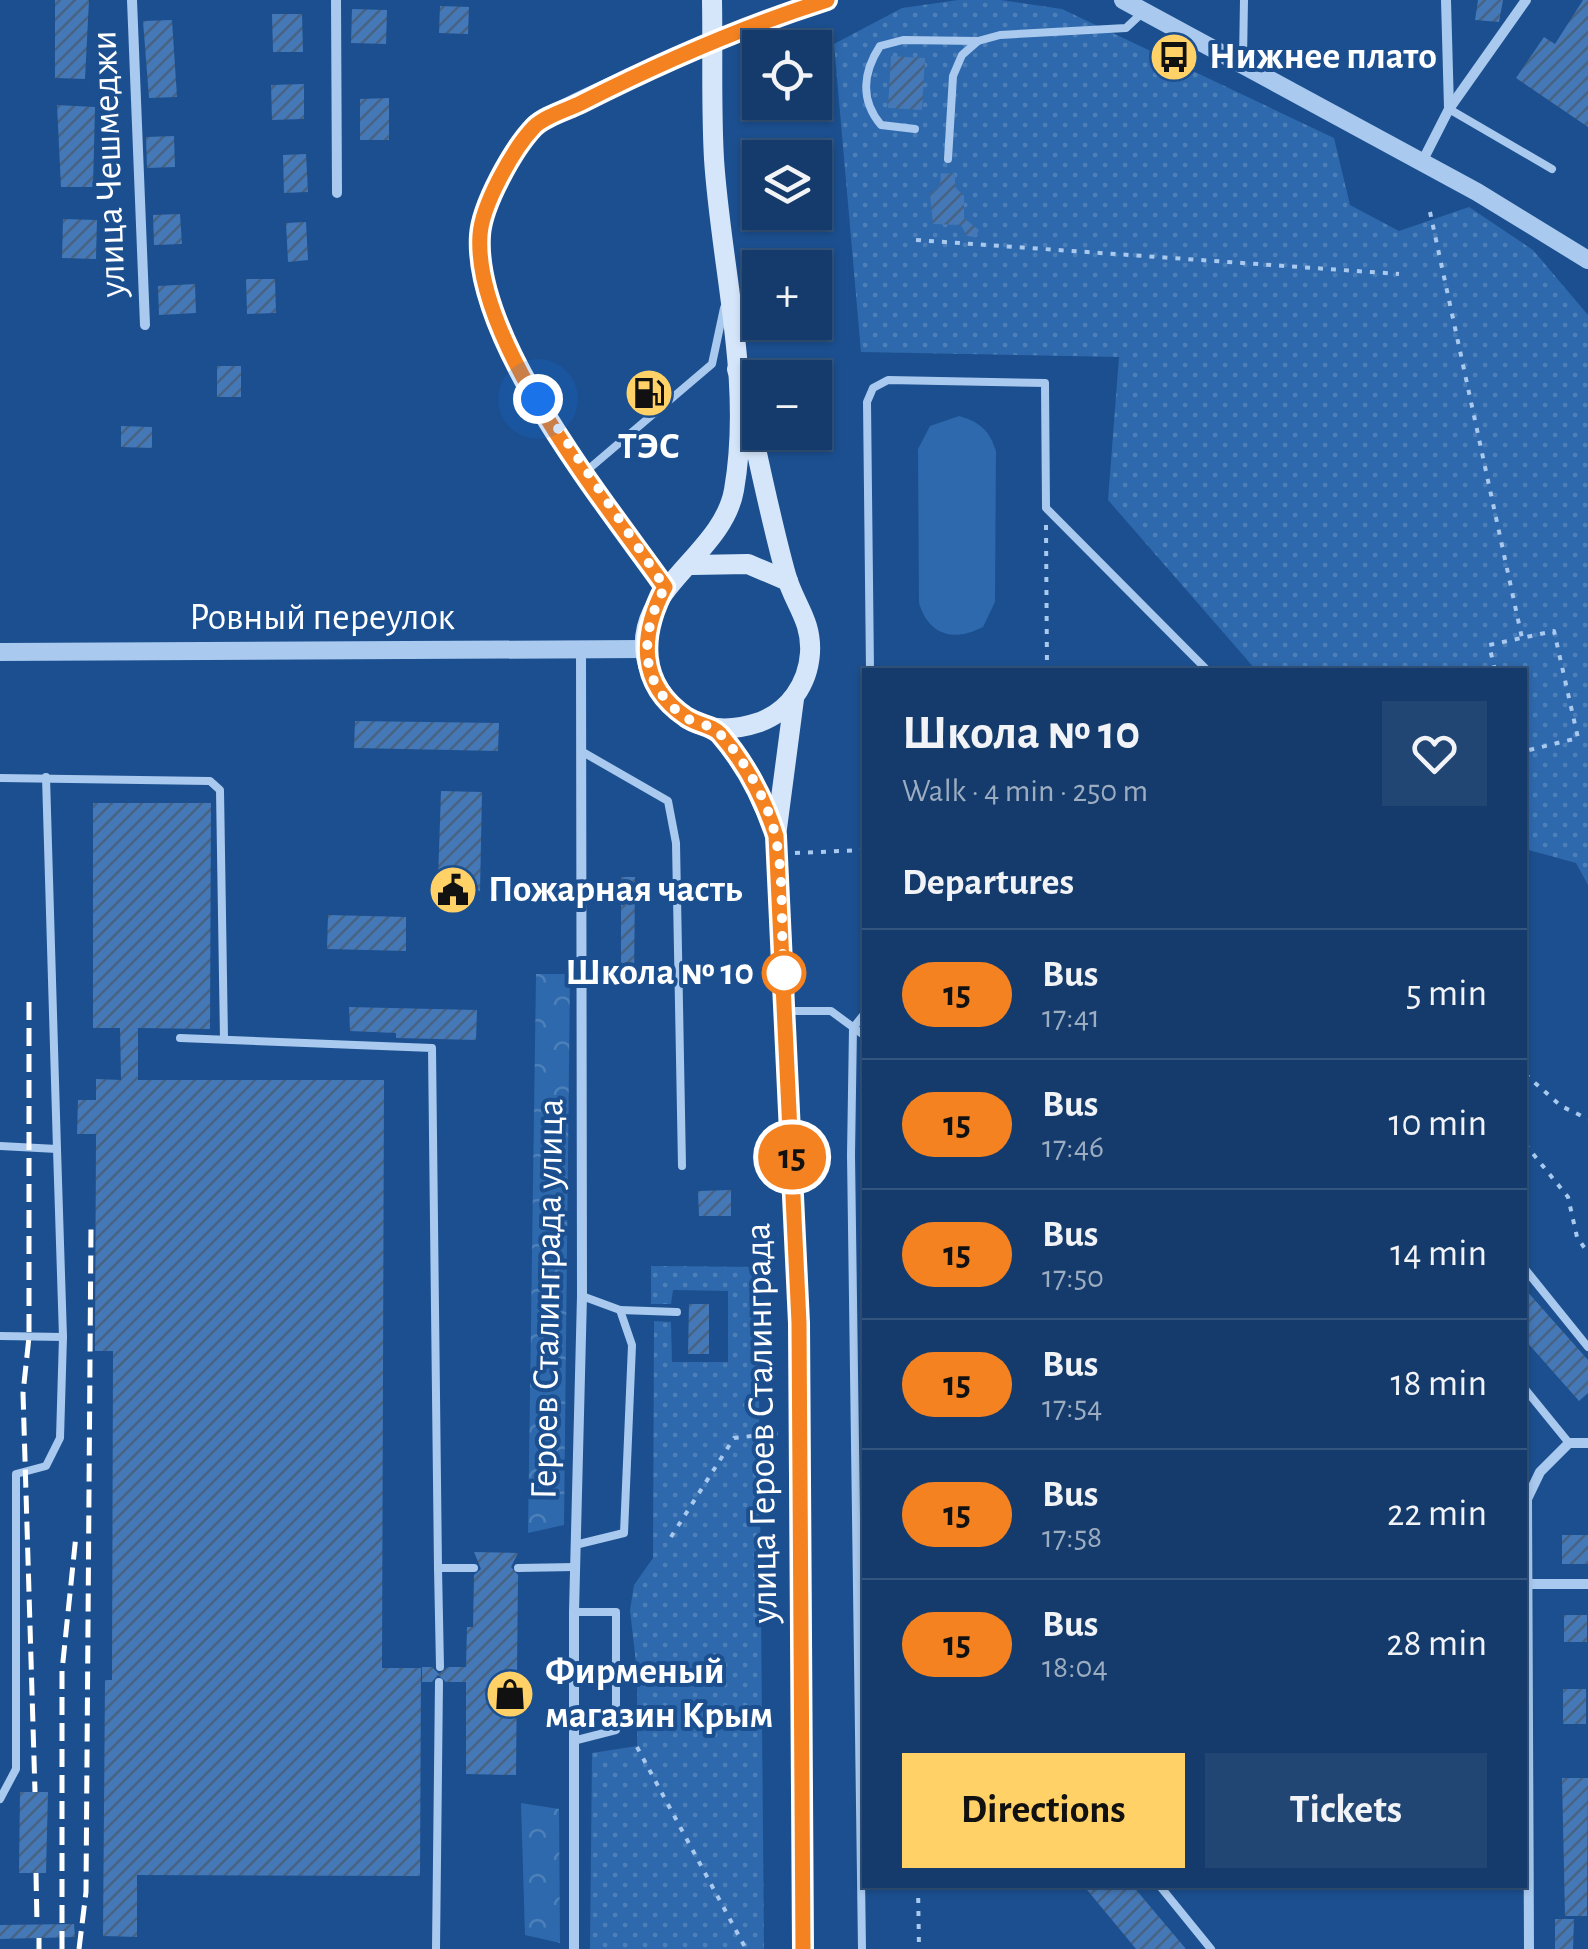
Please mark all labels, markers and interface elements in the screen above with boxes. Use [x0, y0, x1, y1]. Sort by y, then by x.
street label: улица Чешмеджи [85, 30, 133, 299]
map controls [742, 30, 832, 450]
button: locate [742, 30, 832, 120]
bus stop icon: Нижнее плато [1148, 31, 1200, 83]
place label: Нижнее плато [1209, 38, 1437, 76]
button: layers [742, 140, 832, 230]
button: + [742, 250, 832, 340]
button: − [742, 360, 832, 450]
fuel station icon: ТЭС [623, 367, 675, 419]
your location [513, 374, 563, 424]
place label: ТЭС [618, 428, 680, 466]
street label: Ровный переулок [189, 599, 455, 637]
button: heart [1382, 701, 1487, 806]
text: Школа № 10 [902, 710, 1140, 758]
text: Walk · 4 min · 250 m [902, 775, 1148, 807]
public building icon: Пожарная часть [427, 864, 479, 916]
text: Departures [902, 864, 1074, 902]
place label: Пожарная часть [488, 871, 743, 909]
marker: Школа № 10 [763, 952, 805, 994]
place label: Школа № 10 [565, 954, 754, 992]
text: Bus [1042, 956, 1098, 994]
text: 5 min [1406, 975, 1487, 1013]
text: 15 [943, 977, 971, 1012]
text: 17:41 [1042, 1001, 1100, 1033]
text: Bus [1042, 1086, 1098, 1124]
street label: Героев Сталинграда улица [526, 1098, 570, 1500]
text: 10 min [1388, 1105, 1487, 1143]
text: 15 [943, 1107, 971, 1142]
line badge: 15 [747, 1124, 837, 1190]
text: 17:46 [1042, 1131, 1104, 1163]
text: 15 [778, 1140, 806, 1175]
text: Bus [1042, 1216, 1098, 1254]
street label: улица Героев Сталинграда [740, 1222, 785, 1625]
text: 14 min [1390, 1235, 1487, 1273]
text: 15 [943, 1237, 971, 1272]
text: 17:50 [1042, 1261, 1104, 1293]
text: Bus [1042, 1346, 1098, 1384]
text: 18 min [1390, 1365, 1487, 1403]
text: 15 [943, 1367, 971, 1402]
text: 17:54 [1042, 1391, 1102, 1423]
text: Bus [1042, 1476, 1098, 1514]
text: 22 min [1387, 1495, 1487, 1533]
text: 15 [943, 1497, 971, 1532]
text: 17:58 [1042, 1521, 1102, 1553]
text: Bus [1042, 1606, 1098, 1644]
text: 28 min [1386, 1625, 1487, 1663]
text: 15 [943, 1627, 971, 1662]
text: 18:04 [1042, 1651, 1108, 1683]
place label: Фирменый магазин Крым [545, 1653, 774, 1735]
shop icon: Фирменый магазин Крым [484, 1668, 536, 1720]
button: Directions [902, 1753, 1185, 1868]
button: Tickets [1205, 1753, 1487, 1868]

